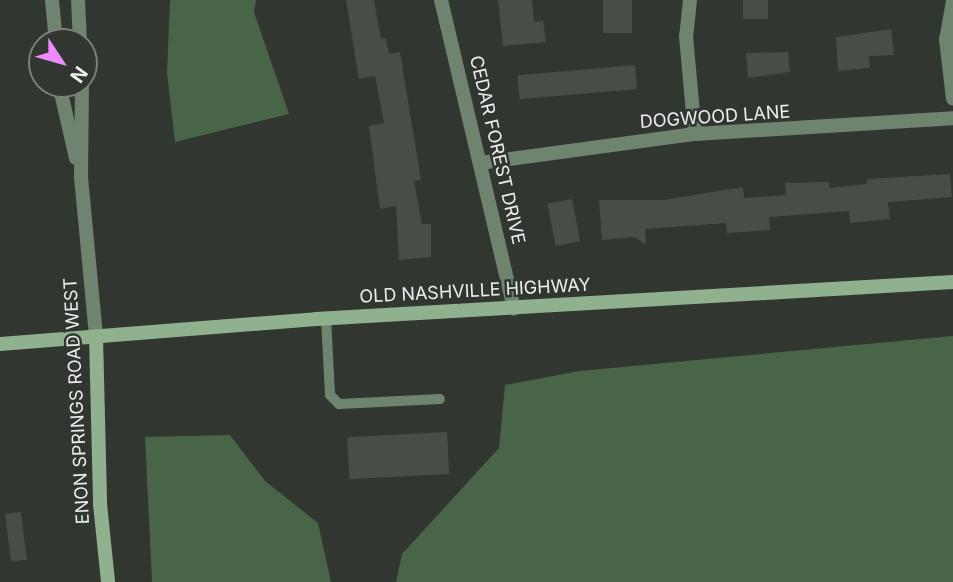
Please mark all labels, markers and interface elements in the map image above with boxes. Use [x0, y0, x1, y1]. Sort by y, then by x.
north arrow [28, 28, 98, 98]
street label: CEDAR FOREST DRIVE [465, 54, 529, 246]
text: N [65, 62, 92, 87]
street label: DOGWOOD LANE [639, 101, 791, 133]
street label: OLD NASHVILLE HIGHWAY [359, 274, 591, 308]
street label: ENON SPRINGS ROAD WEST [60, 277, 94, 525]

